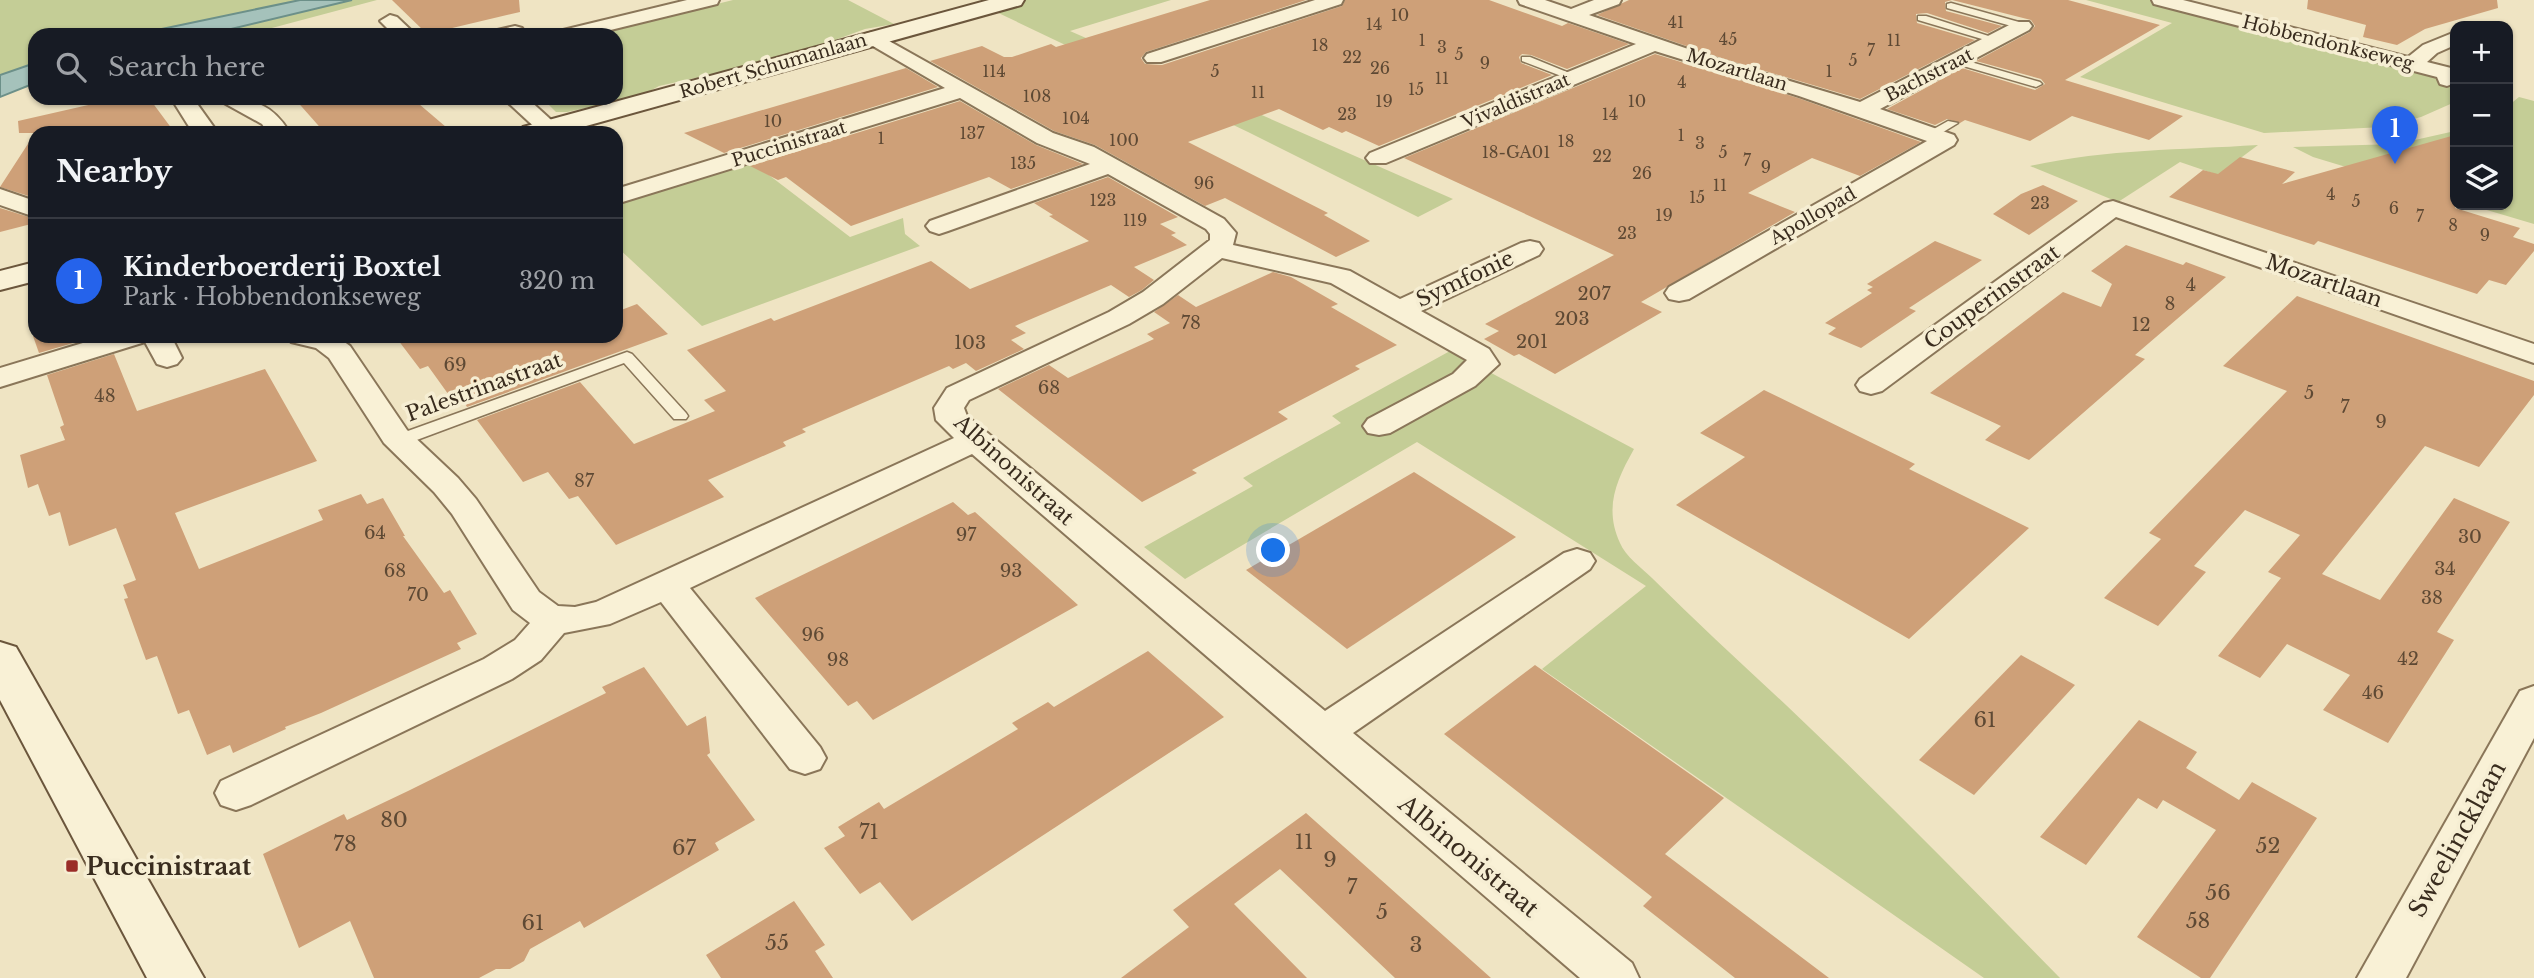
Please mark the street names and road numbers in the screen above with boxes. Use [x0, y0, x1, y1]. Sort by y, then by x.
street label: Hobbendonkseweg [2240, 11, 2416, 75]
street label: Robert Schumanlaan [677, 29, 869, 103]
street label: Bachstraat [1881, 43, 1977, 107]
street label: Mozartlaan [1684, 44, 1790, 96]
street label: Vivaldistraat [1458, 68, 1574, 134]
street label: Puccinistraat [729, 116, 849, 172]
street label: Apollopad [1765, 183, 1860, 250]
street label: Couperinstraat [1919, 239, 2065, 355]
street label: Symfonie [1412, 245, 1518, 313]
street label: Mozartlaan [2262, 249, 2386, 313]
street label: Palestrinastraat [402, 347, 566, 427]
street label: Albinonistraat [948, 409, 1079, 531]
street label: Sweelincklaan [2402, 756, 2512, 922]
street label: Albinonistraat [1392, 788, 1545, 923]

